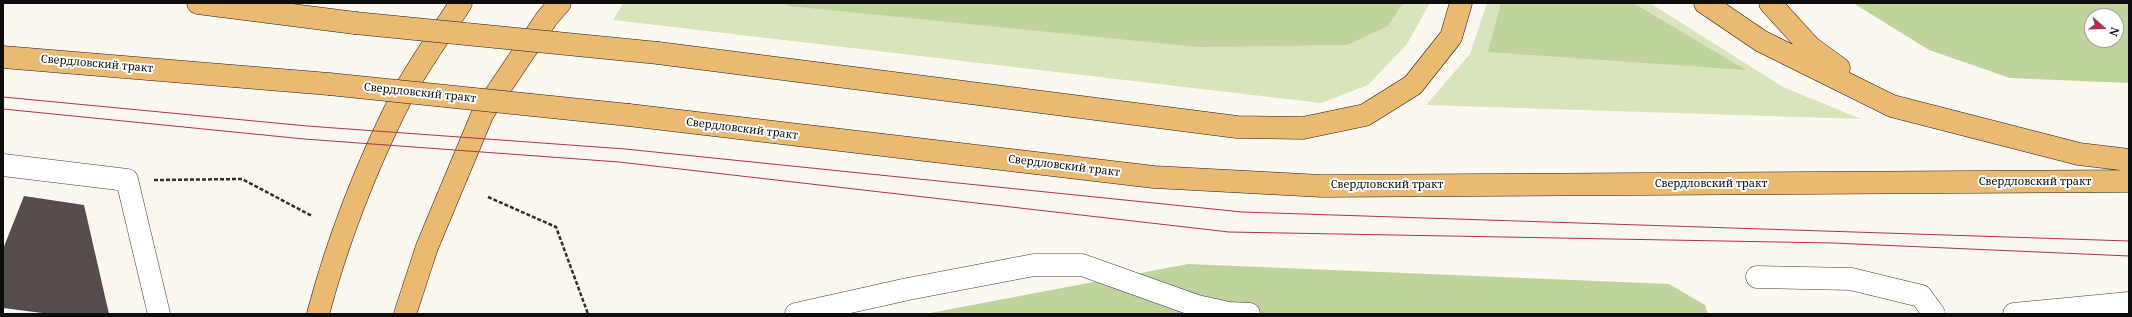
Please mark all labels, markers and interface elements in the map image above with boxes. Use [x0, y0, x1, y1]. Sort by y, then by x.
north arrow [2084, 8, 2124, 48]
text: N [2106, 25, 2123, 39]
street label: Свердловский тракт [40, 53, 154, 75]
street label: Свердловский тракт [363, 81, 477, 105]
street label: Свердловский тракт [685, 116, 799, 142]
street label: Свердловский тракт [1007, 153, 1121, 179]
street label: Свердловский тракт [1979, 175, 2091, 189]
street label: Свердловский тракт [1655, 177, 1767, 191]
street label: Свердловский тракт [1331, 178, 1443, 192]

